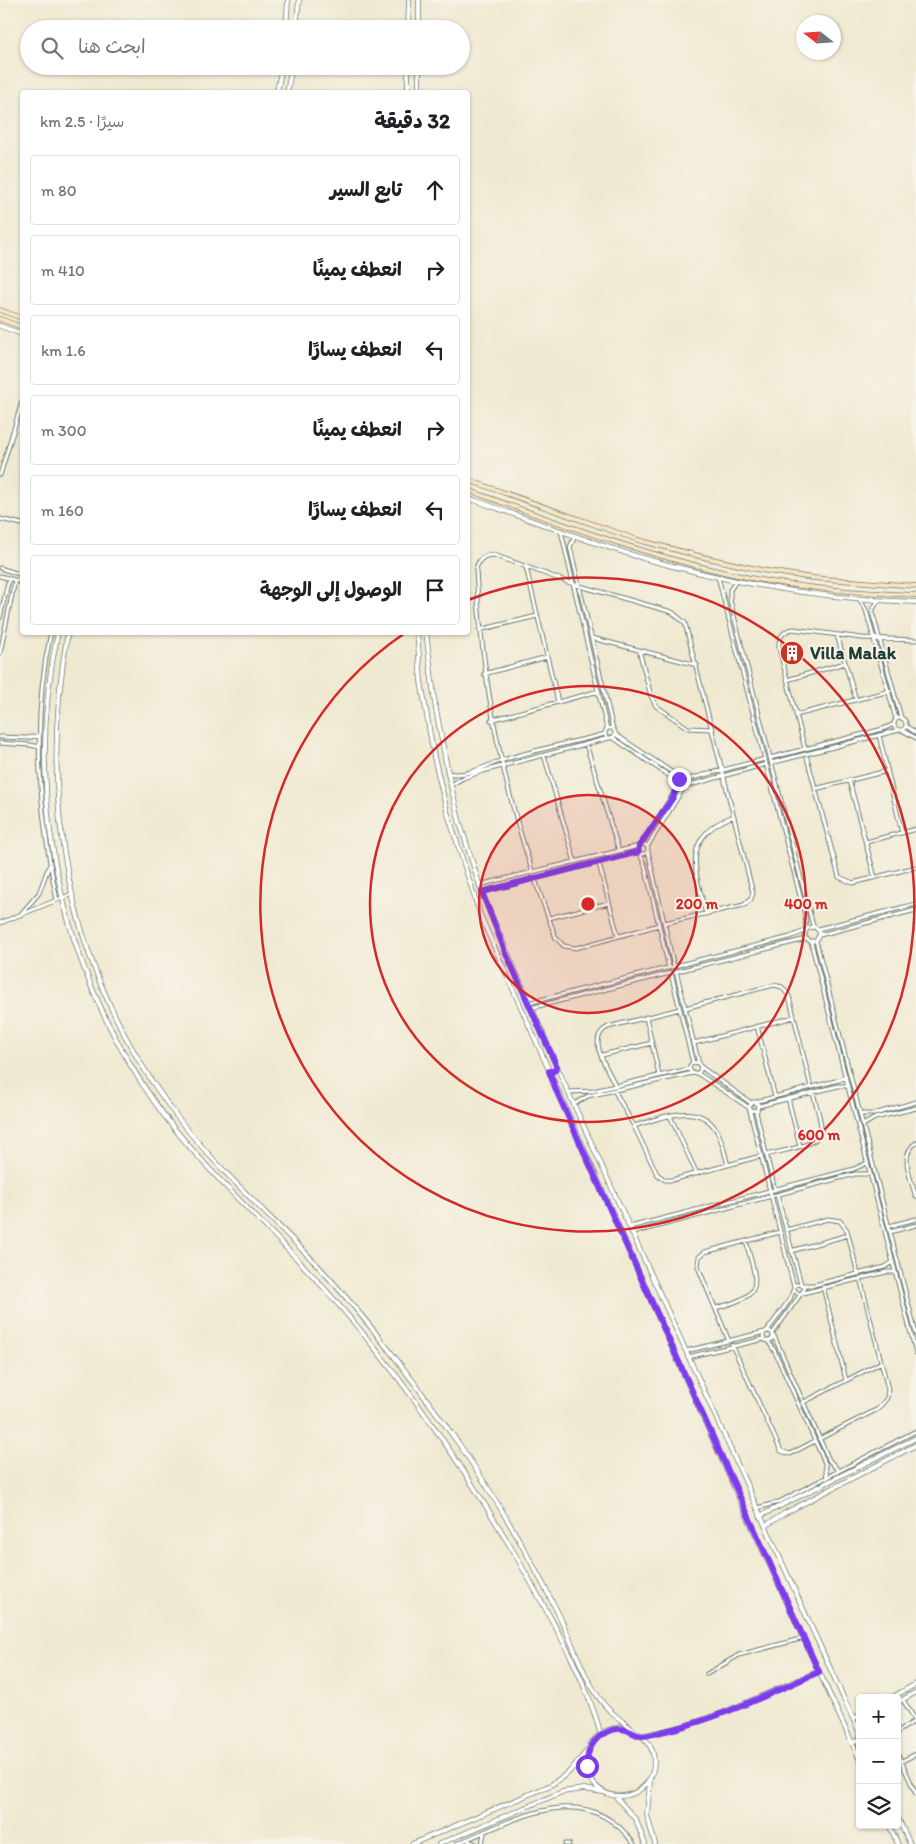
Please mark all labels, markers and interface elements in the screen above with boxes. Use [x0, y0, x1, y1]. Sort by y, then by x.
north arrow [796, 15, 841, 60]
search box [20, 20, 470, 75]
icon: search [38, 34, 66, 62]
text: ابحث هنا [78, 35, 146, 58]
text: 32 دقيقة [374, 108, 450, 133]
text: سيرًا · 2.5 km [40, 112, 124, 131]
icon: ahead [421, 176, 449, 204]
text: تابع السير [330, 178, 402, 201]
text: 80 m [41, 181, 77, 200]
icon: right [421, 256, 449, 284]
text: انعطف يمينًا [313, 258, 402, 281]
text: 410 m [41, 261, 85, 280]
icon: left [421, 336, 449, 364]
text: انعطف يسارًا [308, 338, 402, 361]
text: 1.6 km [41, 341, 86, 360]
icon: right [421, 416, 449, 444]
text: انعطف يمينًا [313, 418, 402, 441]
text: 300 m [41, 421, 87, 440]
icon: left [421, 496, 449, 524]
text: انعطف يسارًا [308, 498, 402, 521]
text: 160 m [41, 501, 84, 520]
icon: arrive [421, 576, 449, 604]
text: الوصول إلى الوجهة [260, 578, 402, 601]
building icon: Villa Malak [779, 640, 805, 666]
place label: Villa Malak [810, 642, 897, 664]
route end [668, 768, 691, 791]
centre of rings [579, 895, 597, 913]
text: 200 m [676, 895, 719, 913]
text: 400 m [784, 895, 828, 913]
text: 600 m [798, 1126, 841, 1144]
map controls [856, 1694, 901, 1829]
button: + [856, 1694, 901, 1739]
button: − [856, 1739, 901, 1784]
route start [576, 1755, 599, 1778]
button: layers [856, 1784, 901, 1829]

